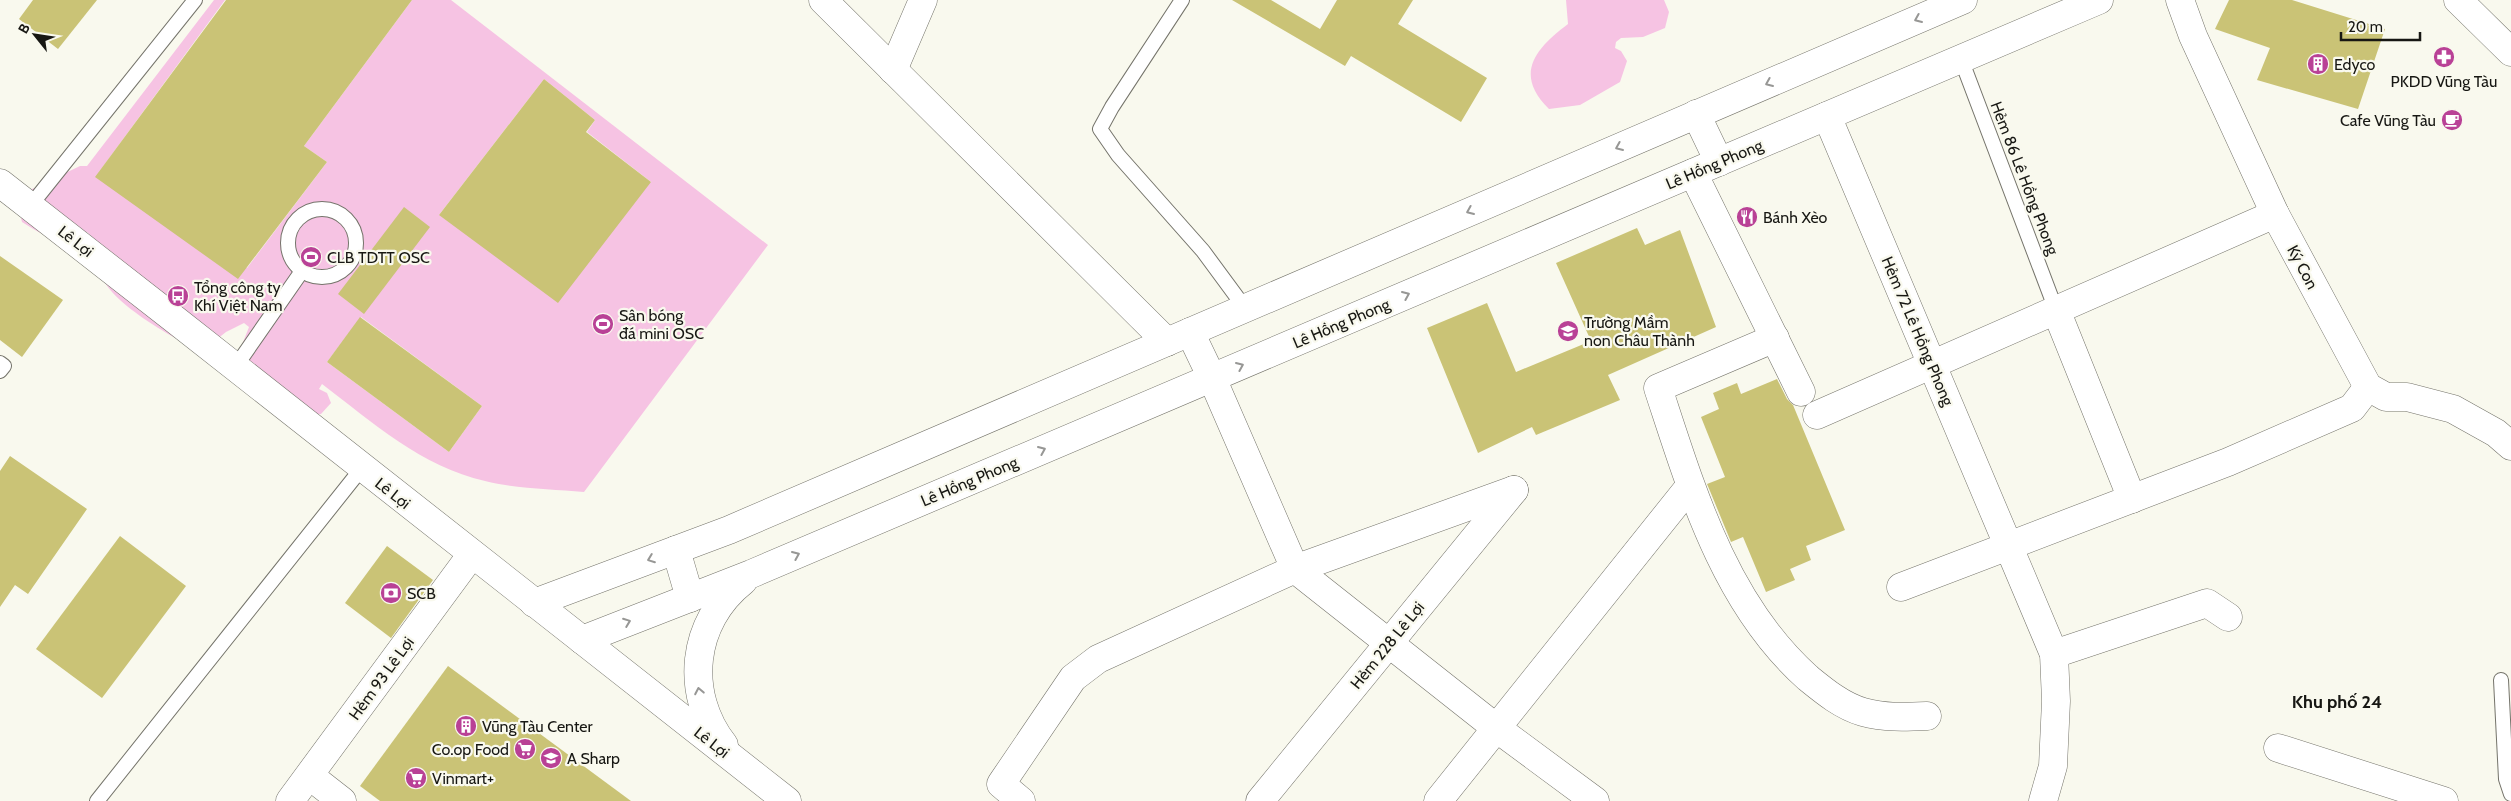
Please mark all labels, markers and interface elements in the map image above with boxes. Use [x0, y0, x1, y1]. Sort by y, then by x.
north arrow [10, 10, 60, 60]
scale bar [2341, 10, 2420, 42]
one-way arrow [1914, 13, 1923, 24]
text: 20 m [2348, 18, 2383, 36]
text: B [14, 20, 34, 37]
pharmacy icon: PKDD Vũng Tàu [2432, 45, 2456, 69]
building icon: Edyco [2306, 52, 2330, 76]
place label: Edyco [2334, 55, 2376, 74]
place label: PKDD Vũng Tàu [2391, 72, 2497, 91]
one-way arrow [1765, 77, 1774, 88]
street label: Hẻm 86 Lê Hồng Phong [1986, 99, 2063, 259]
cafe icon: Cafe Vũng Tàu [2440, 108, 2464, 132]
place label: Cafe Vũng Tàu [2340, 111, 2436, 130]
street label: Lê Hồng Phong [1663, 135, 1766, 193]
one-way arrow [1615, 141, 1624, 152]
one-way arrow [1466, 205, 1475, 216]
restaurant icon: Bánh Xèo [1735, 205, 1759, 229]
place label: Bánh Xèo [1763, 208, 1828, 227]
street label: Lê Lợi [54, 222, 97, 261]
street label: Ký Con [2283, 242, 2322, 293]
sports icon: CLB TDTT OSC [299, 245, 323, 269]
place label: CLB TDTT OSC [327, 248, 430, 267]
street label: Hẻm 72 Lê Hồng Phong [1877, 254, 1958, 410]
place label: Tổng công ty Khí Việt Nam [194, 278, 283, 315]
bus stop icon: Tổng công ty Khí Việt Nam [166, 284, 190, 308]
one-way arrow [1401, 291, 1410, 302]
street label: Lê Hồng Phong [1290, 294, 1393, 352]
place label: Sân bóng đá mini OSC [619, 306, 704, 343]
sports icon: Sân bóng đá mini OSC [591, 312, 615, 336]
place label: Trường Mầm non Châu Thành [1584, 313, 1695, 350]
school or university icon: Trường Mầm non Châu Thành [1556, 319, 1580, 343]
one-way arrow [1235, 361, 1244, 372]
one-way arrow [1038, 446, 1046, 456]
street label: Lê Hồng Phong [918, 452, 1021, 510]
street label: Lê Lợi [371, 474, 414, 513]
one-way arrow [791, 550, 800, 561]
one-way arrow [647, 553, 656, 563]
bank icon: SCB [379, 581, 403, 605]
place label: SCB [407, 584, 436, 603]
street label: Hẻm 228 Lê Lợi [1346, 598, 1428, 693]
one-way arrow [623, 618, 631, 628]
street label: Hẻm 93 Lê Lợi [345, 633, 418, 723]
one-way arrow [695, 686, 705, 695]
district label: Khu phố 24 [2292, 691, 2382, 713]
building icon: Vũng Tàu Center [454, 714, 478, 738]
place label: Vũng Tàu Center [482, 717, 593, 736]
street label: Lê Lợi [690, 723, 733, 762]
supermarket icon: Co.op Food [513, 737, 537, 761]
place label: Co.op Food [432, 740, 509, 759]
school or university icon: A Sharp [539, 746, 563, 770]
place label: A Sharp [567, 749, 620, 768]
supermarket icon: Vinmart+ [404, 766, 428, 790]
place label: Vinmart+ [432, 769, 494, 788]

